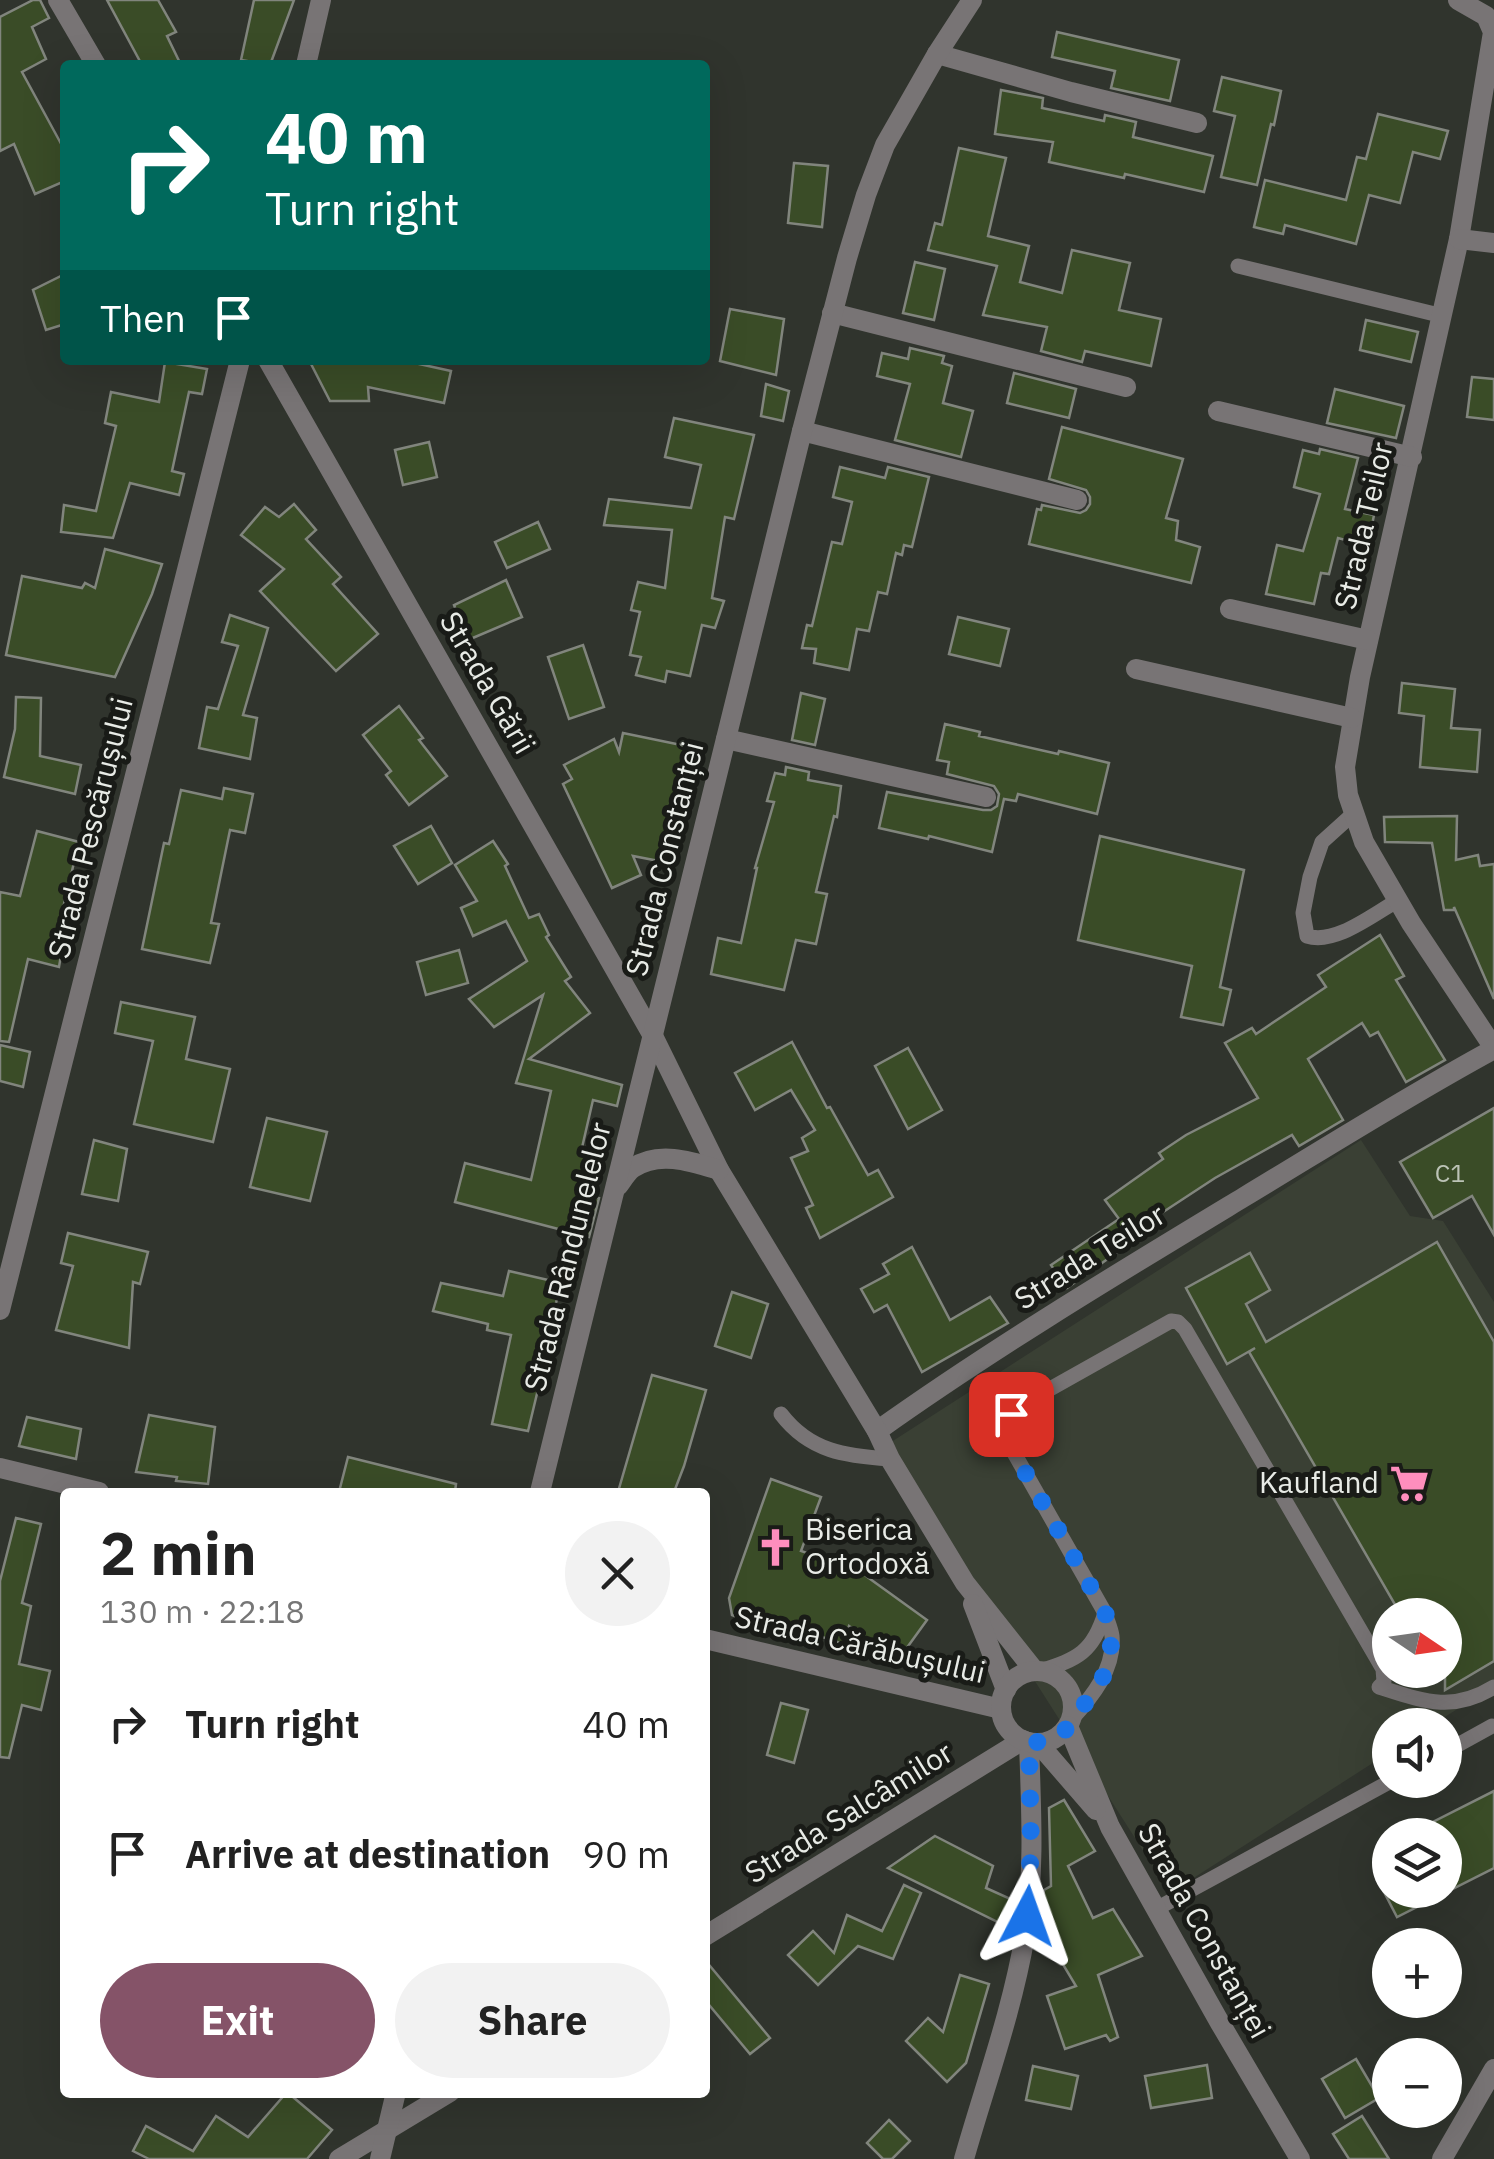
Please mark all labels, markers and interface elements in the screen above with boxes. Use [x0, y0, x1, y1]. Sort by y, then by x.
text: 40 m [265, 91, 428, 182]
icon: right [100, 100, 230, 230]
text: Turn right [265, 179, 460, 237]
icon: arrive [206, 290, 261, 345]
text: Then [100, 293, 186, 342]
street label: Strada Teilor [1324, 438, 1401, 613]
street label: Strada Gării [432, 604, 545, 761]
street label: Strada Pescărușului [38, 693, 141, 962]
street label: Strada Constanței [616, 737, 712, 980]
street label: Strada Rândunelelor [514, 1118, 619, 1395]
house number: C1 [1435, 1156, 1465, 1189]
street label: Strada Teilor [1007, 1194, 1172, 1317]
pin [969, 1372, 1054, 1457]
icon: arrive [984, 1387, 1039, 1442]
place label: Kaufland [1259, 1462, 1379, 1501]
supermarket icon: Kaufland [1388, 1462, 1430, 1504]
place label: Biserica Ortodoxă [805, 1509, 930, 1582]
text: 2 min [100, 1513, 257, 1592]
button: close [565, 1521, 670, 1626]
church icon: Biserica Ortodoxă [754, 1526, 796, 1568]
text: 130 m · 22:18 [100, 1590, 305, 1632]
street label: Strada Cărăbușului [731, 1596, 989, 1691]
north arrow [1372, 1598, 1462, 1688]
map controls [1372, 1598, 1462, 2128]
icon: right [100, 1696, 155, 1751]
text: Turn right [185, 1699, 360, 1748]
text: 40 m [582, 1699, 670, 1748]
button: sound [1372, 1708, 1462, 1798]
street label: Strada Salcâmilor [737, 1732, 959, 1891]
street label: Strada Constanței [1130, 1816, 1281, 2045]
button: layers [1372, 1818, 1462, 1908]
icon: arrive [100, 1826, 155, 1881]
text: Arrive at destination [185, 1829, 550, 1878]
text: 90 m [582, 1829, 670, 1878]
position arrow [975, 1864, 1079, 1968]
button: + [1372, 1928, 1462, 2018]
button: Exit [100, 1963, 375, 2078]
button: Share [395, 1963, 670, 2078]
button: − [1372, 2038, 1462, 2128]

